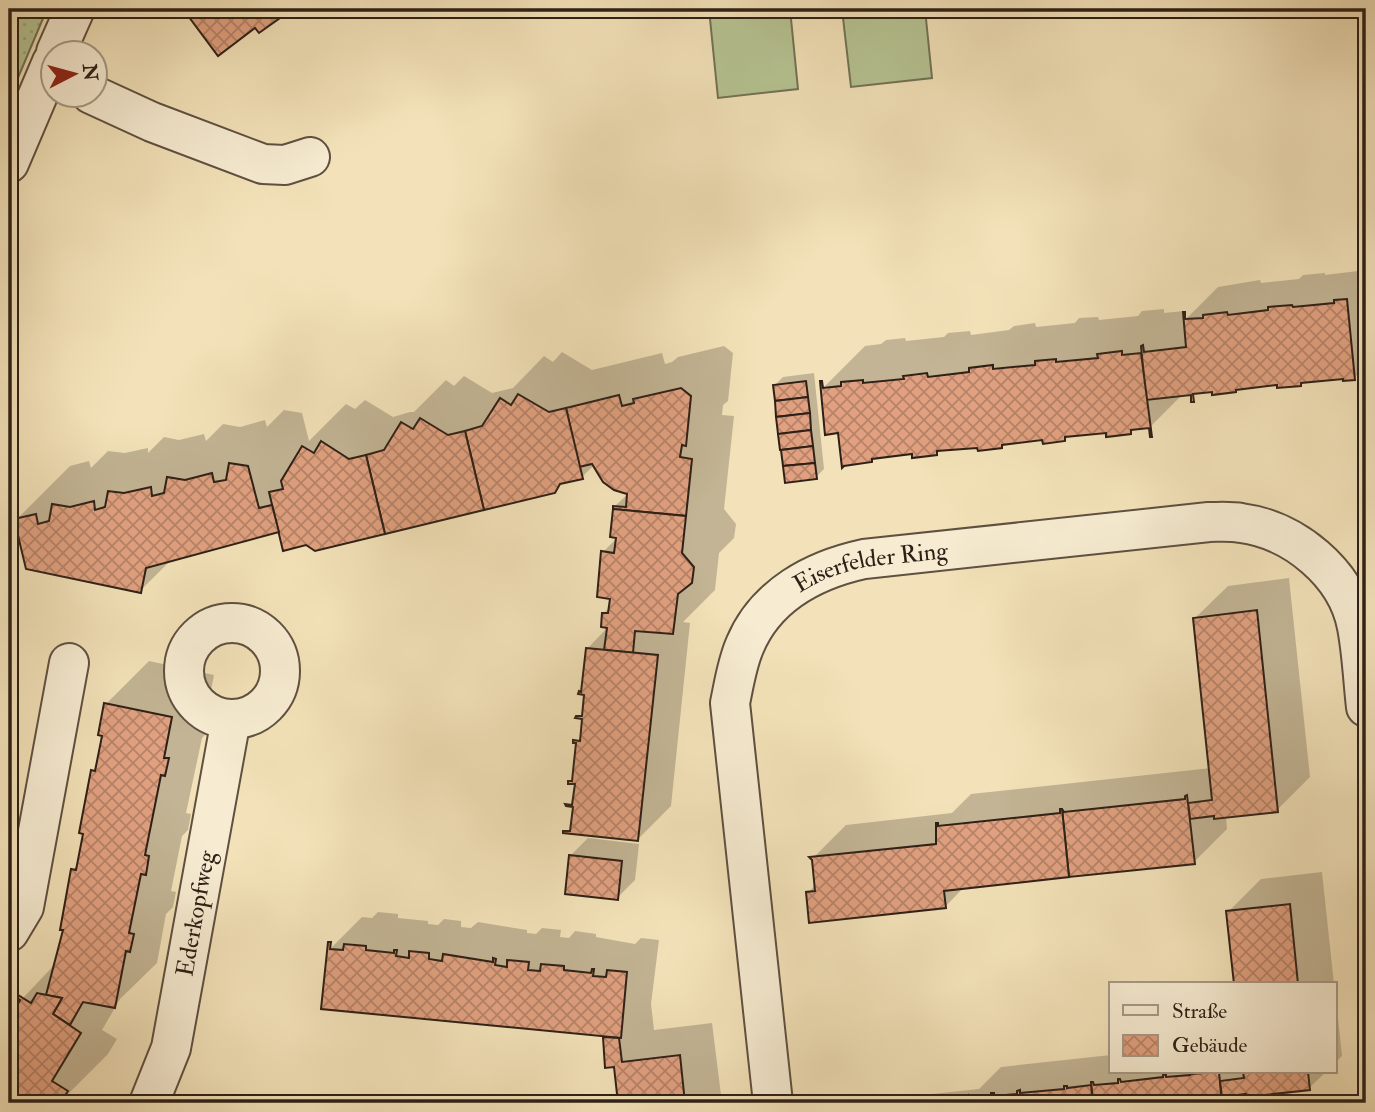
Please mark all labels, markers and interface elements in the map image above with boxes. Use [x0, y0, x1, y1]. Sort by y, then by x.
north arrow [38, 38, 108, 108]
text: N [77, 62, 103, 83]
street label: Eiserfelder Ring [788, 535, 950, 600]
street label: Ederkopfweg [169, 847, 223, 979]
legend [1109, 982, 1336, 1074]
text: Straße [1172, 998, 1227, 1025]
text: Gebäude [1172, 1032, 1248, 1059]

